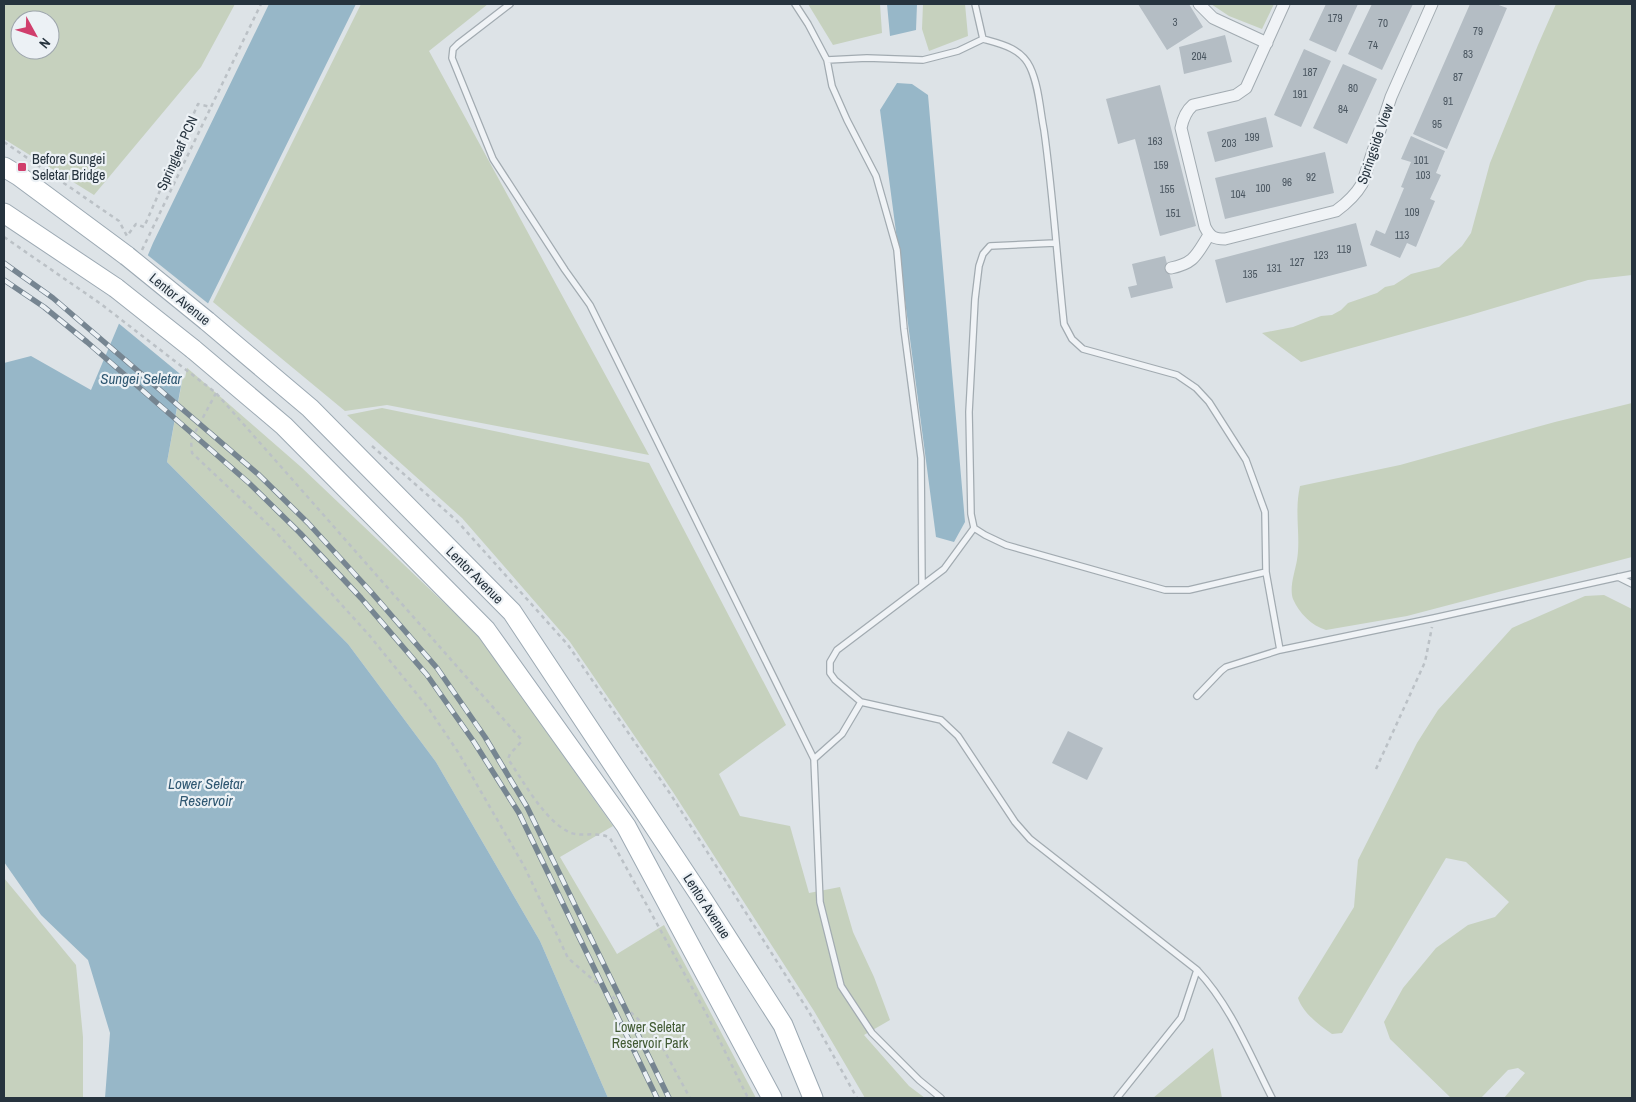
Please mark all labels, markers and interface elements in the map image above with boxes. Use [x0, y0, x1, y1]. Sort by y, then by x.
north arrow [10, 10, 60, 60]
house number: 179 [1327, 11, 1343, 25]
house number: 3 [1172, 15, 1178, 29]
house number: 70 [1378, 16, 1388, 30]
house number: 79 [1473, 24, 1483, 38]
text: N [35, 34, 55, 52]
house number: 74 [1368, 38, 1378, 52]
house number: 83 [1463, 47, 1473, 61]
house number: 204 [1191, 49, 1207, 63]
house number: 187 [1302, 65, 1318, 79]
house number: 87 [1453, 70, 1463, 84]
house number: 80 [1348, 81, 1358, 95]
house number: 191 [1292, 87, 1308, 101]
house number: 91 [1443, 94, 1453, 108]
street label: Springside View [1353, 101, 1397, 187]
house number: 84 [1338, 102, 1348, 116]
street label: Springleaf PCN [153, 113, 201, 193]
house number: 95 [1432, 117, 1442, 131]
house number: 199 [1244, 130, 1260, 144]
house number: 163 [1147, 134, 1163, 148]
house number: 203 [1221, 136, 1237, 150]
place label: Before Sungei Seletar Bridge [32, 150, 105, 184]
house number: 101 [1413, 153, 1429, 167]
house number: 159 [1153, 158, 1169, 172]
marker: Before Sungei Seletar Bridge [16, 161, 28, 173]
house number: 103 [1415, 168, 1431, 182]
house number: 92 [1306, 170, 1316, 184]
house number: 96 [1282, 175, 1292, 189]
house number: 100 [1255, 181, 1271, 195]
house number: 155 [1159, 182, 1175, 196]
house number: 104 [1230, 187, 1246, 201]
house number: 109 [1404, 205, 1420, 219]
house number: 151 [1165, 206, 1181, 220]
house number: 113 [1395, 228, 1409, 242]
house number: 119 [1337, 242, 1351, 256]
house number: 123 [1313, 248, 1329, 262]
house number: 127 [1289, 255, 1305, 269]
house number: 131 [1266, 261, 1282, 275]
house number: 135 [1242, 267, 1258, 281]
street label: Lentor Avenue [146, 269, 214, 329]
water label: Sungei Seletar [100, 368, 183, 389]
street label: Lentor Avenue [443, 543, 507, 607]
water label: Lower Seletar Reservoir [168, 773, 245, 811]
street label: Lentor Avenue [679, 870, 735, 942]
park label: Lower Seletar Reservoir Park [612, 1018, 689, 1052]

